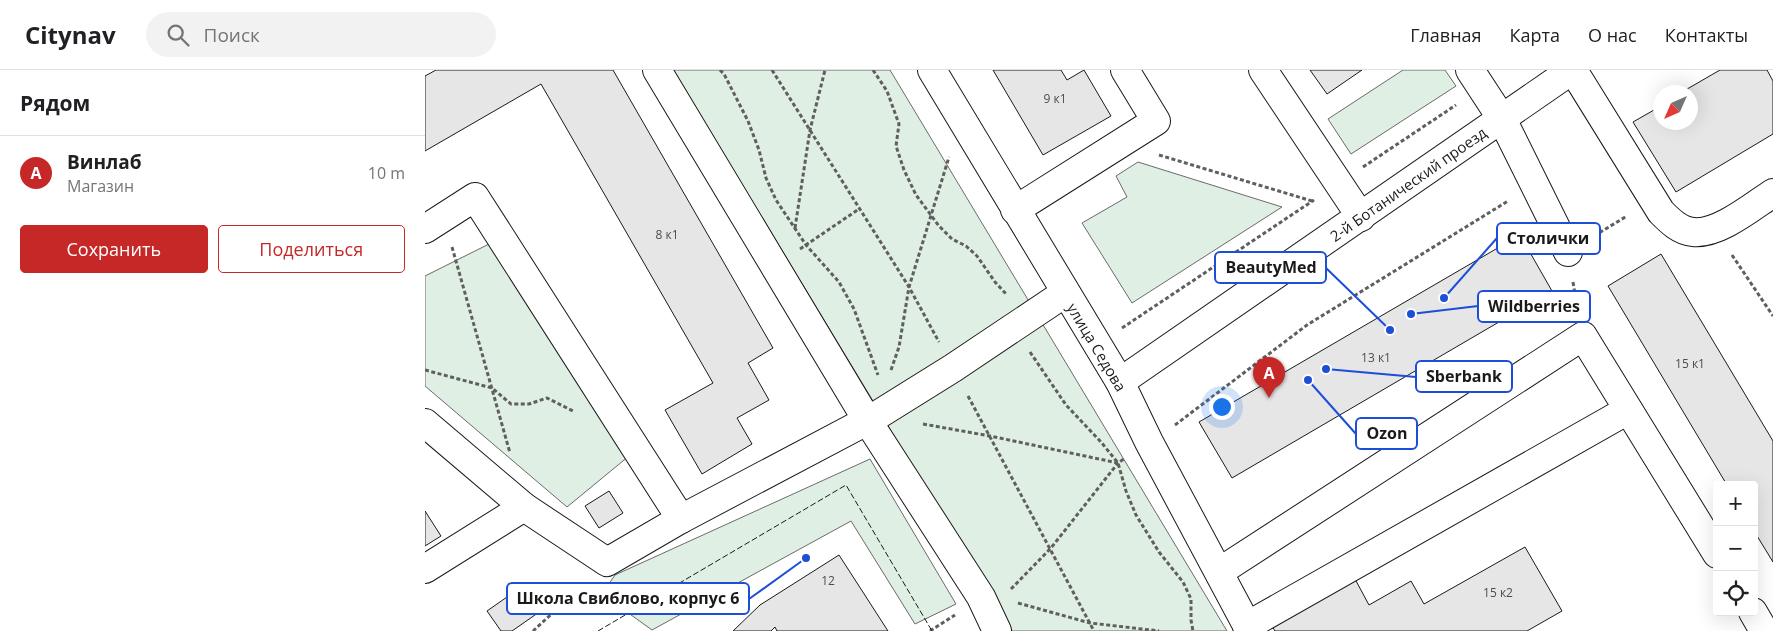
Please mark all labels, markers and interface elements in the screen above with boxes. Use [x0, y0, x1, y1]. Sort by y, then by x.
search box [146, 12, 496, 57]
text: Citynav [25, 18, 116, 51]
icon: search [164, 21, 192, 49]
text: Поиск [204, 22, 260, 48]
text: Главная [1410, 23, 1482, 47]
text: Карта [1510, 23, 1560, 47]
text: О нас [1588, 23, 1637, 47]
text: Контакты [1665, 23, 1748, 47]
north arrow [1653, 85, 1698, 130]
text: Рядом [20, 89, 90, 117]
house number: 9 к1 [1043, 90, 1067, 107]
street label: 2-й Ботанический проезд [1326, 122, 1491, 246]
text: Винлаб [67, 149, 142, 175]
text: A [30, 162, 42, 184]
text: 10 m [368, 162, 405, 184]
text: Магазин [67, 175, 134, 197]
callout: Столички [1497, 223, 1600, 254]
button: Сохранить [20, 225, 208, 273]
button: Поделиться [218, 225, 405, 273]
house number: 8 к1 [655, 226, 679, 243]
text: Столички [1507, 227, 1589, 249]
callout: BeautyMed [1215, 252, 1326, 283]
text: BeautyMed [1225, 256, 1317, 278]
callout: Wildberries [1478, 291, 1590, 322]
text: Wildberries [1488, 295, 1580, 317]
street label: улица Седова [1063, 299, 1131, 395]
house number: 13 к1 [1361, 349, 1391, 366]
house number: 15 к1 [1675, 355, 1705, 372]
pin: A [1253, 357, 1285, 398]
callout: Sberbank [1416, 361, 1512, 392]
text: Sberbank [1426, 365, 1502, 387]
your location [1209, 394, 1235, 420]
callout: Ozon [1356, 418, 1417, 449]
text: Ozon [1367, 422, 1407, 444]
map controls [1713, 481, 1758, 616]
button: + [1713, 481, 1758, 526]
button: − [1713, 526, 1758, 571]
button: locate [1713, 571, 1758, 616]
house number: 12 [821, 572, 835, 589]
callout: Школа Свиблово, корпус 6 [507, 583, 749, 614]
house number: 15 к2 [1483, 584, 1513, 601]
text: Школа Свиблово, корпус 6 [517, 587, 739, 609]

